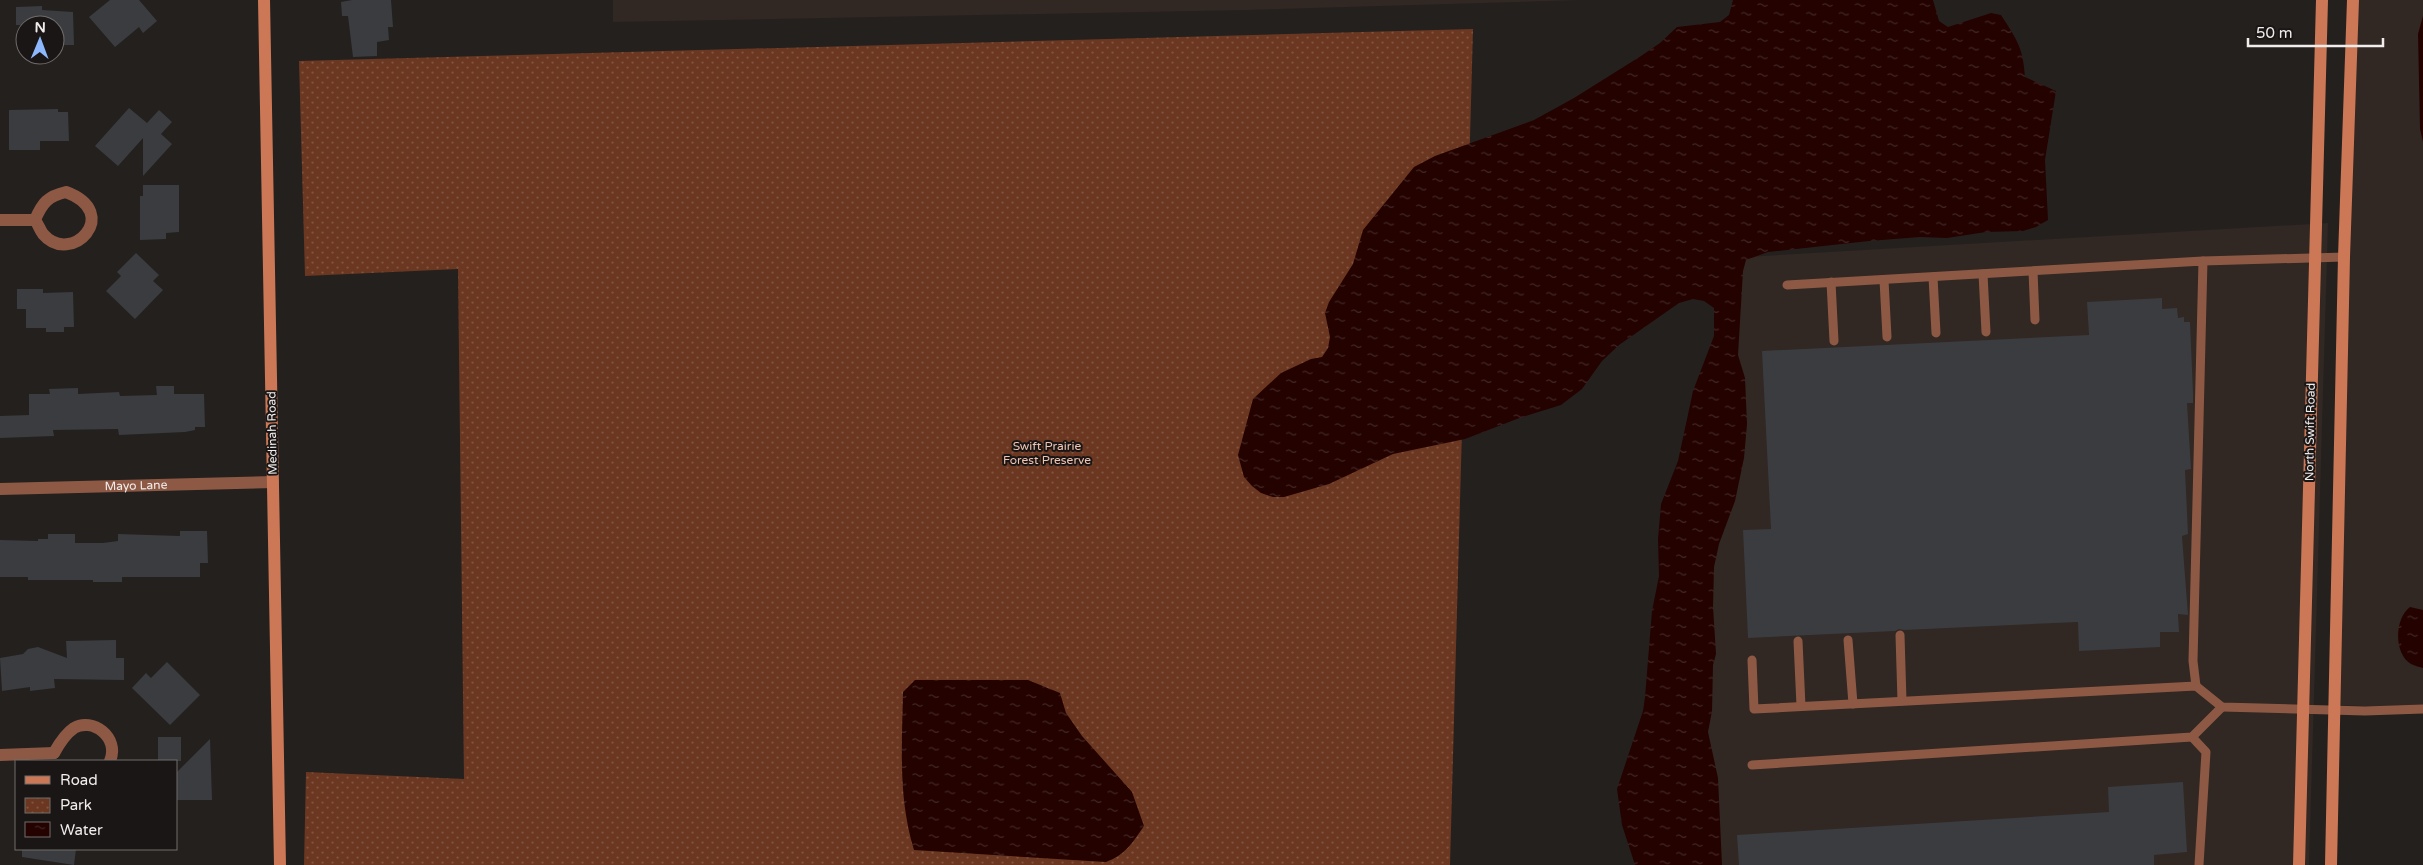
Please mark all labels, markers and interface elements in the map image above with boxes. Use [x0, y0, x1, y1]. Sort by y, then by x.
north arrow [15, 15, 65, 65]
scale bar [2248, 15, 2383, 47]
text: N [34, 19, 46, 36]
text: 50 m [2256, 24, 2293, 42]
street label: North Swift Road [2302, 383, 2318, 481]
street label: Medinah Road [264, 391, 280, 475]
park label: Swift Prairie Forest Preserve [1003, 439, 1091, 467]
street label: Mayo Lane [104, 478, 168, 493]
legend [15, 760, 178, 850]
text: Road [60, 771, 98, 789]
text: Park [60, 796, 92, 814]
text: Water [60, 821, 103, 839]

